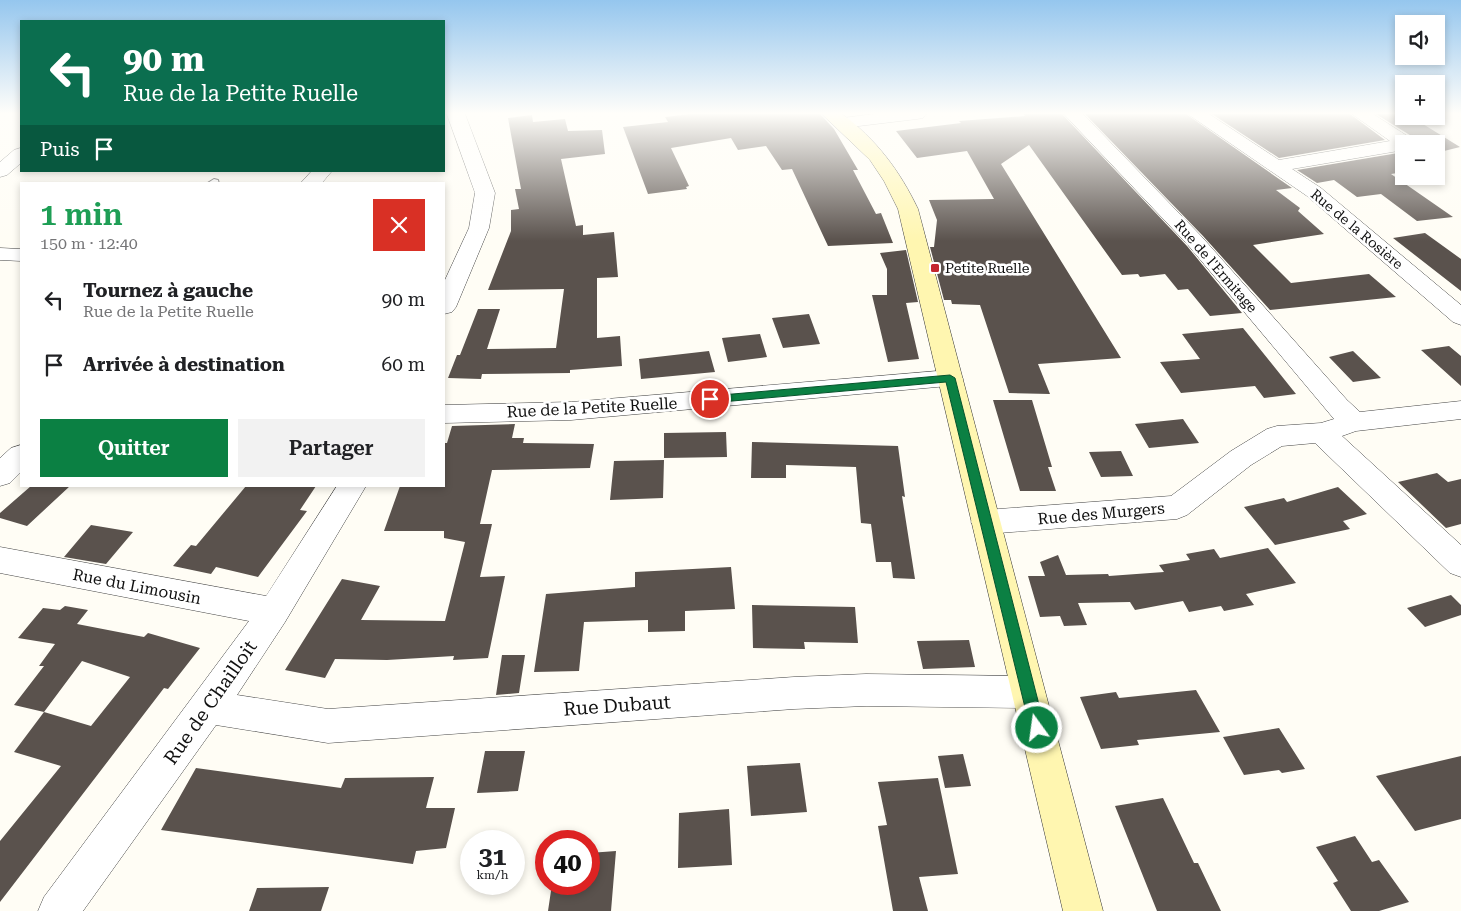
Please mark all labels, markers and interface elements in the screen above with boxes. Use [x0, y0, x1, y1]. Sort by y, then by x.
map controls [1395, 15, 1445, 185]
button: sound [1395, 15, 1445, 65]
text: 90 m [123, 39, 205, 80]
icon: left [40, 40, 105, 105]
button: + [1395, 75, 1445, 125]
text: Rue de la Petite Ruelle [123, 81, 358, 106]
icon: arrive [90, 135, 118, 163]
button: − [1395, 135, 1445, 185]
text: Puis [40, 138, 80, 161]
street label: Rue de la Rosière [1308, 186, 1407, 272]
text: 1 min [40, 197, 123, 232]
button: close [373, 199, 425, 251]
street label: Rue de l'Ermitage [1171, 216, 1261, 316]
text: 150 m · 12:40 [40, 234, 138, 253]
place label: Petite Ruelle [945, 260, 1030, 276]
marker: Petite Ruelle [929, 262, 941, 274]
text: Tournez à gauche [83, 279, 253, 302]
icon: left [40, 286, 68, 314]
text: 90 m [382, 288, 425, 311]
text: Rue de la Petite Ruelle [83, 302, 254, 321]
icon: arrive [40, 351, 68, 379]
text: Arrivée à destination [83, 353, 285, 376]
text: 60 m [382, 353, 425, 376]
pin [689, 378, 731, 420]
icon: arrive [696, 385, 724, 413]
street label: Rue de la Petite Ruelle [506, 394, 678, 421]
button: Quitter [40, 419, 228, 477]
button: Partager [238, 419, 425, 477]
street label: Rue des Murgers [1037, 498, 1166, 529]
street label: Rue du Limousin [71, 565, 203, 608]
street label: Rue de Chailloit [159, 636, 262, 769]
street label: Rue Dubaut [563, 690, 672, 721]
position arrow [1010, 701, 1062, 753]
speed limit sign: 40 [535, 830, 600, 895]
text: 31 [478, 842, 507, 871]
text: km/h [476, 868, 509, 882]

